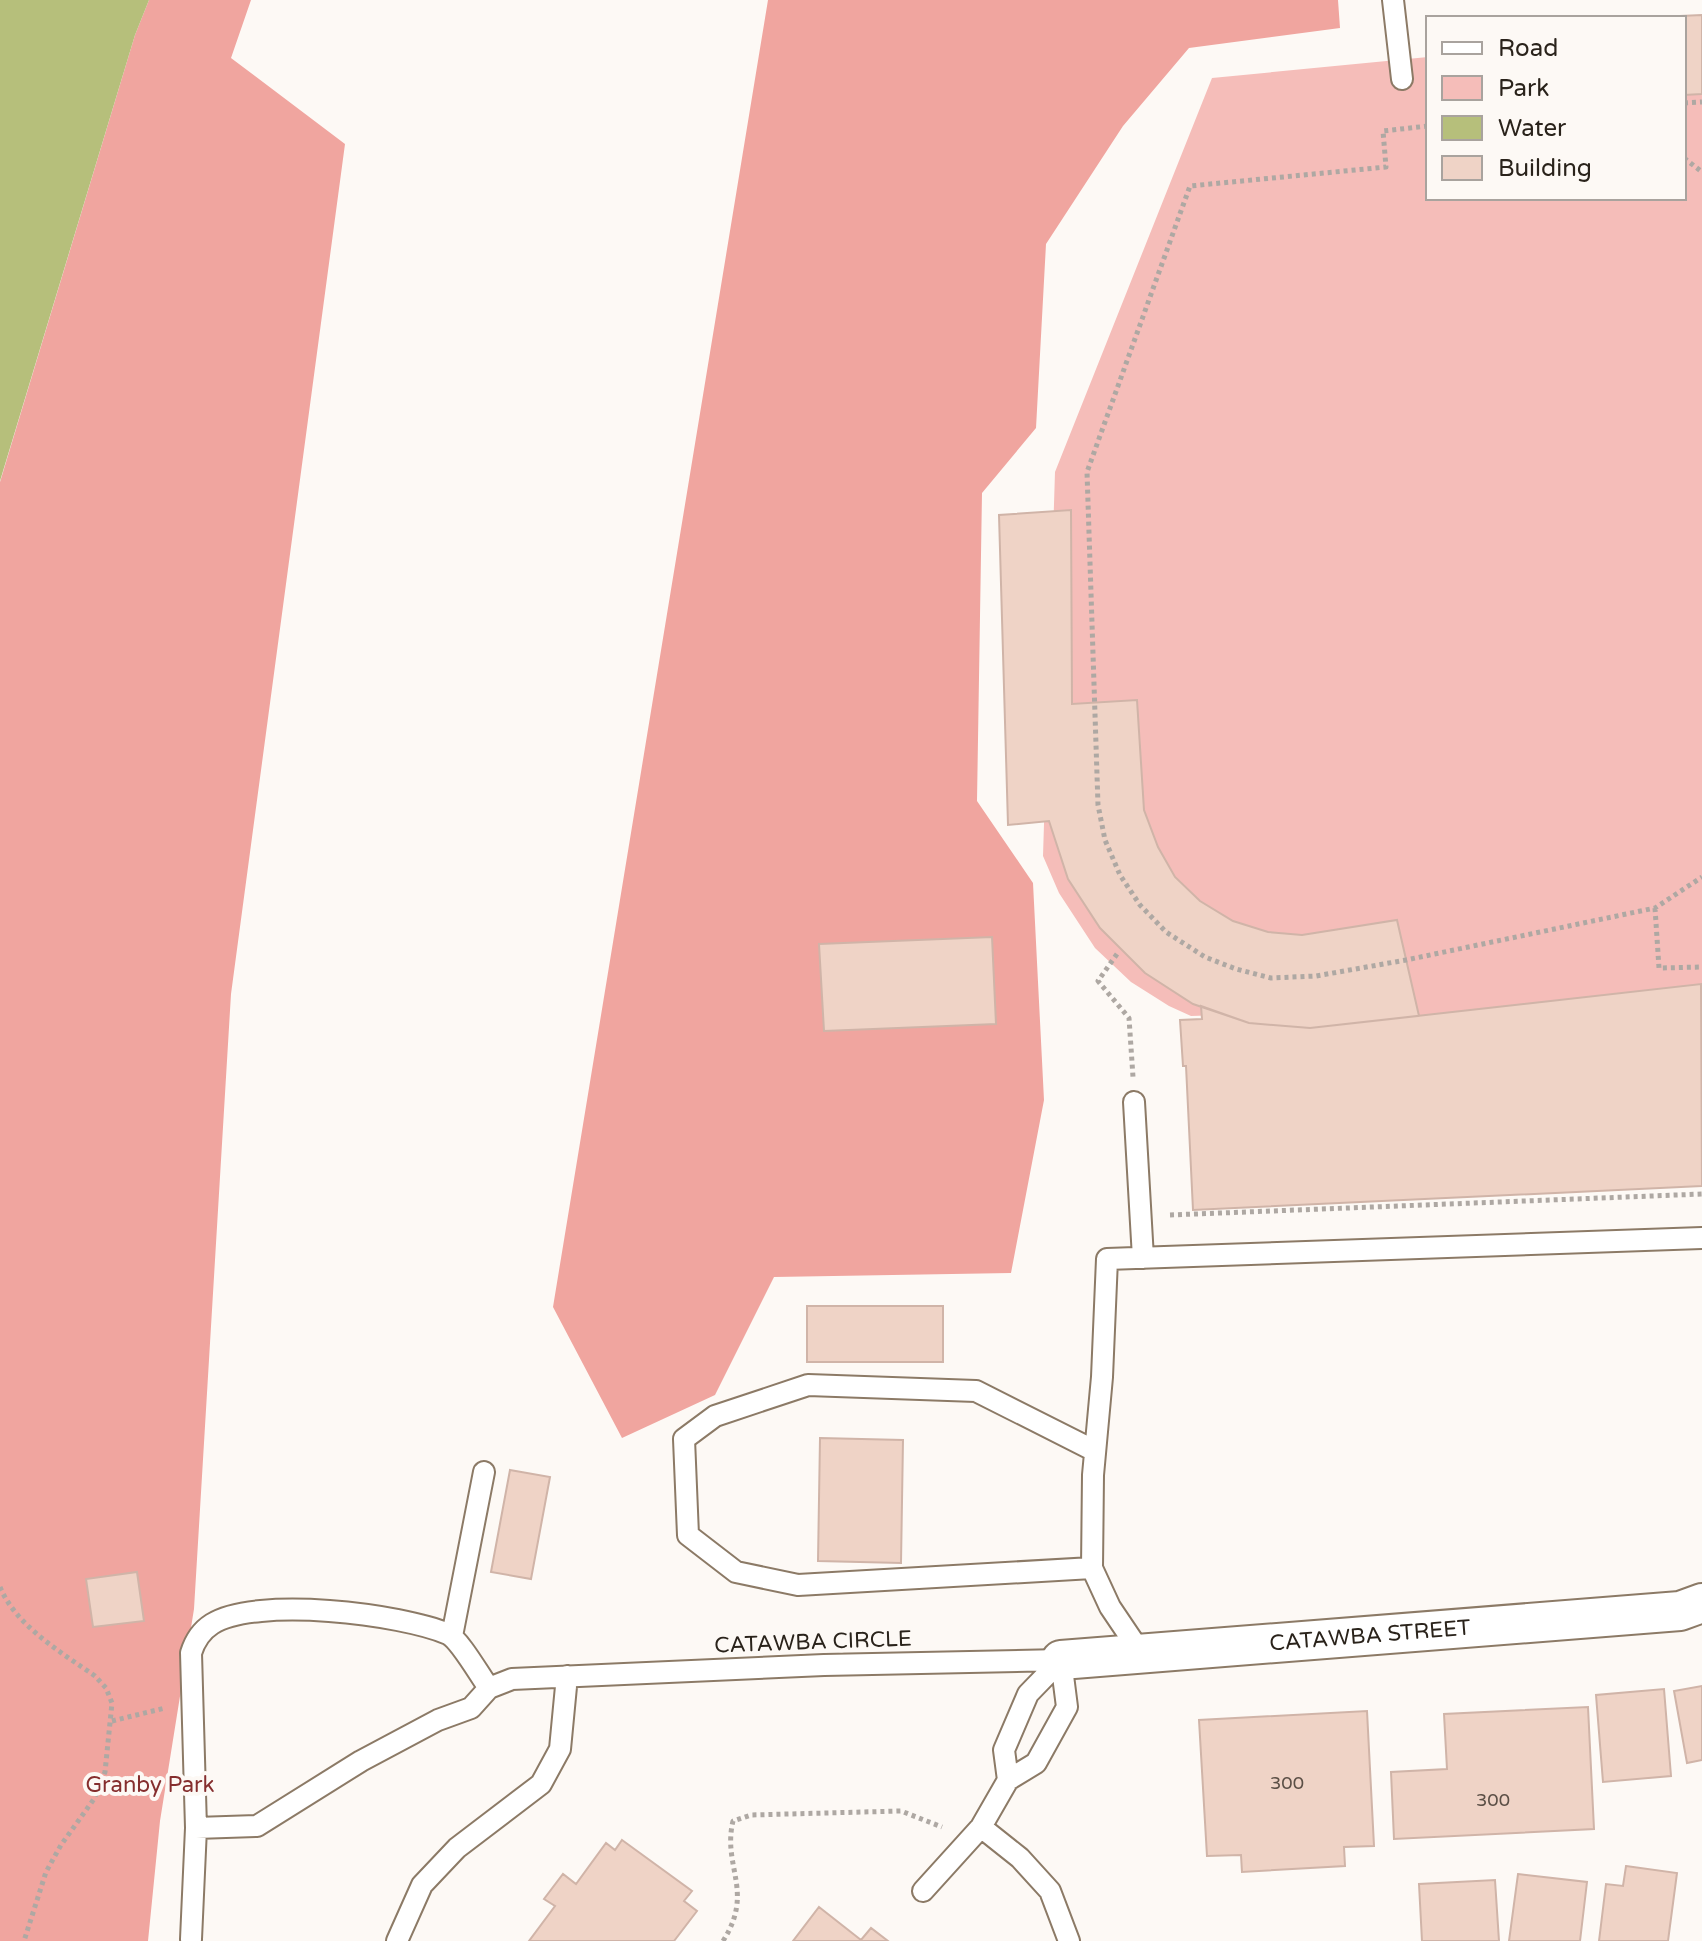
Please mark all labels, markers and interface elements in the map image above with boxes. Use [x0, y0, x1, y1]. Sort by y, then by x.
legend [1426, 16, 1686, 200]
text: Road [1498, 34, 1558, 63]
text: Park [1498, 74, 1549, 103]
text: Water [1498, 114, 1567, 143]
text: Building [1498, 154, 1592, 183]
street label: CATAWBA STREET [1268, 1615, 1472, 1656]
street label: CATAWBA CIRCLE [714, 1626, 912, 1658]
park label: Granby Park [85, 1772, 215, 1798]
house number: 300 [1270, 1772, 1304, 1794]
house number: 300 [1476, 1789, 1510, 1811]

